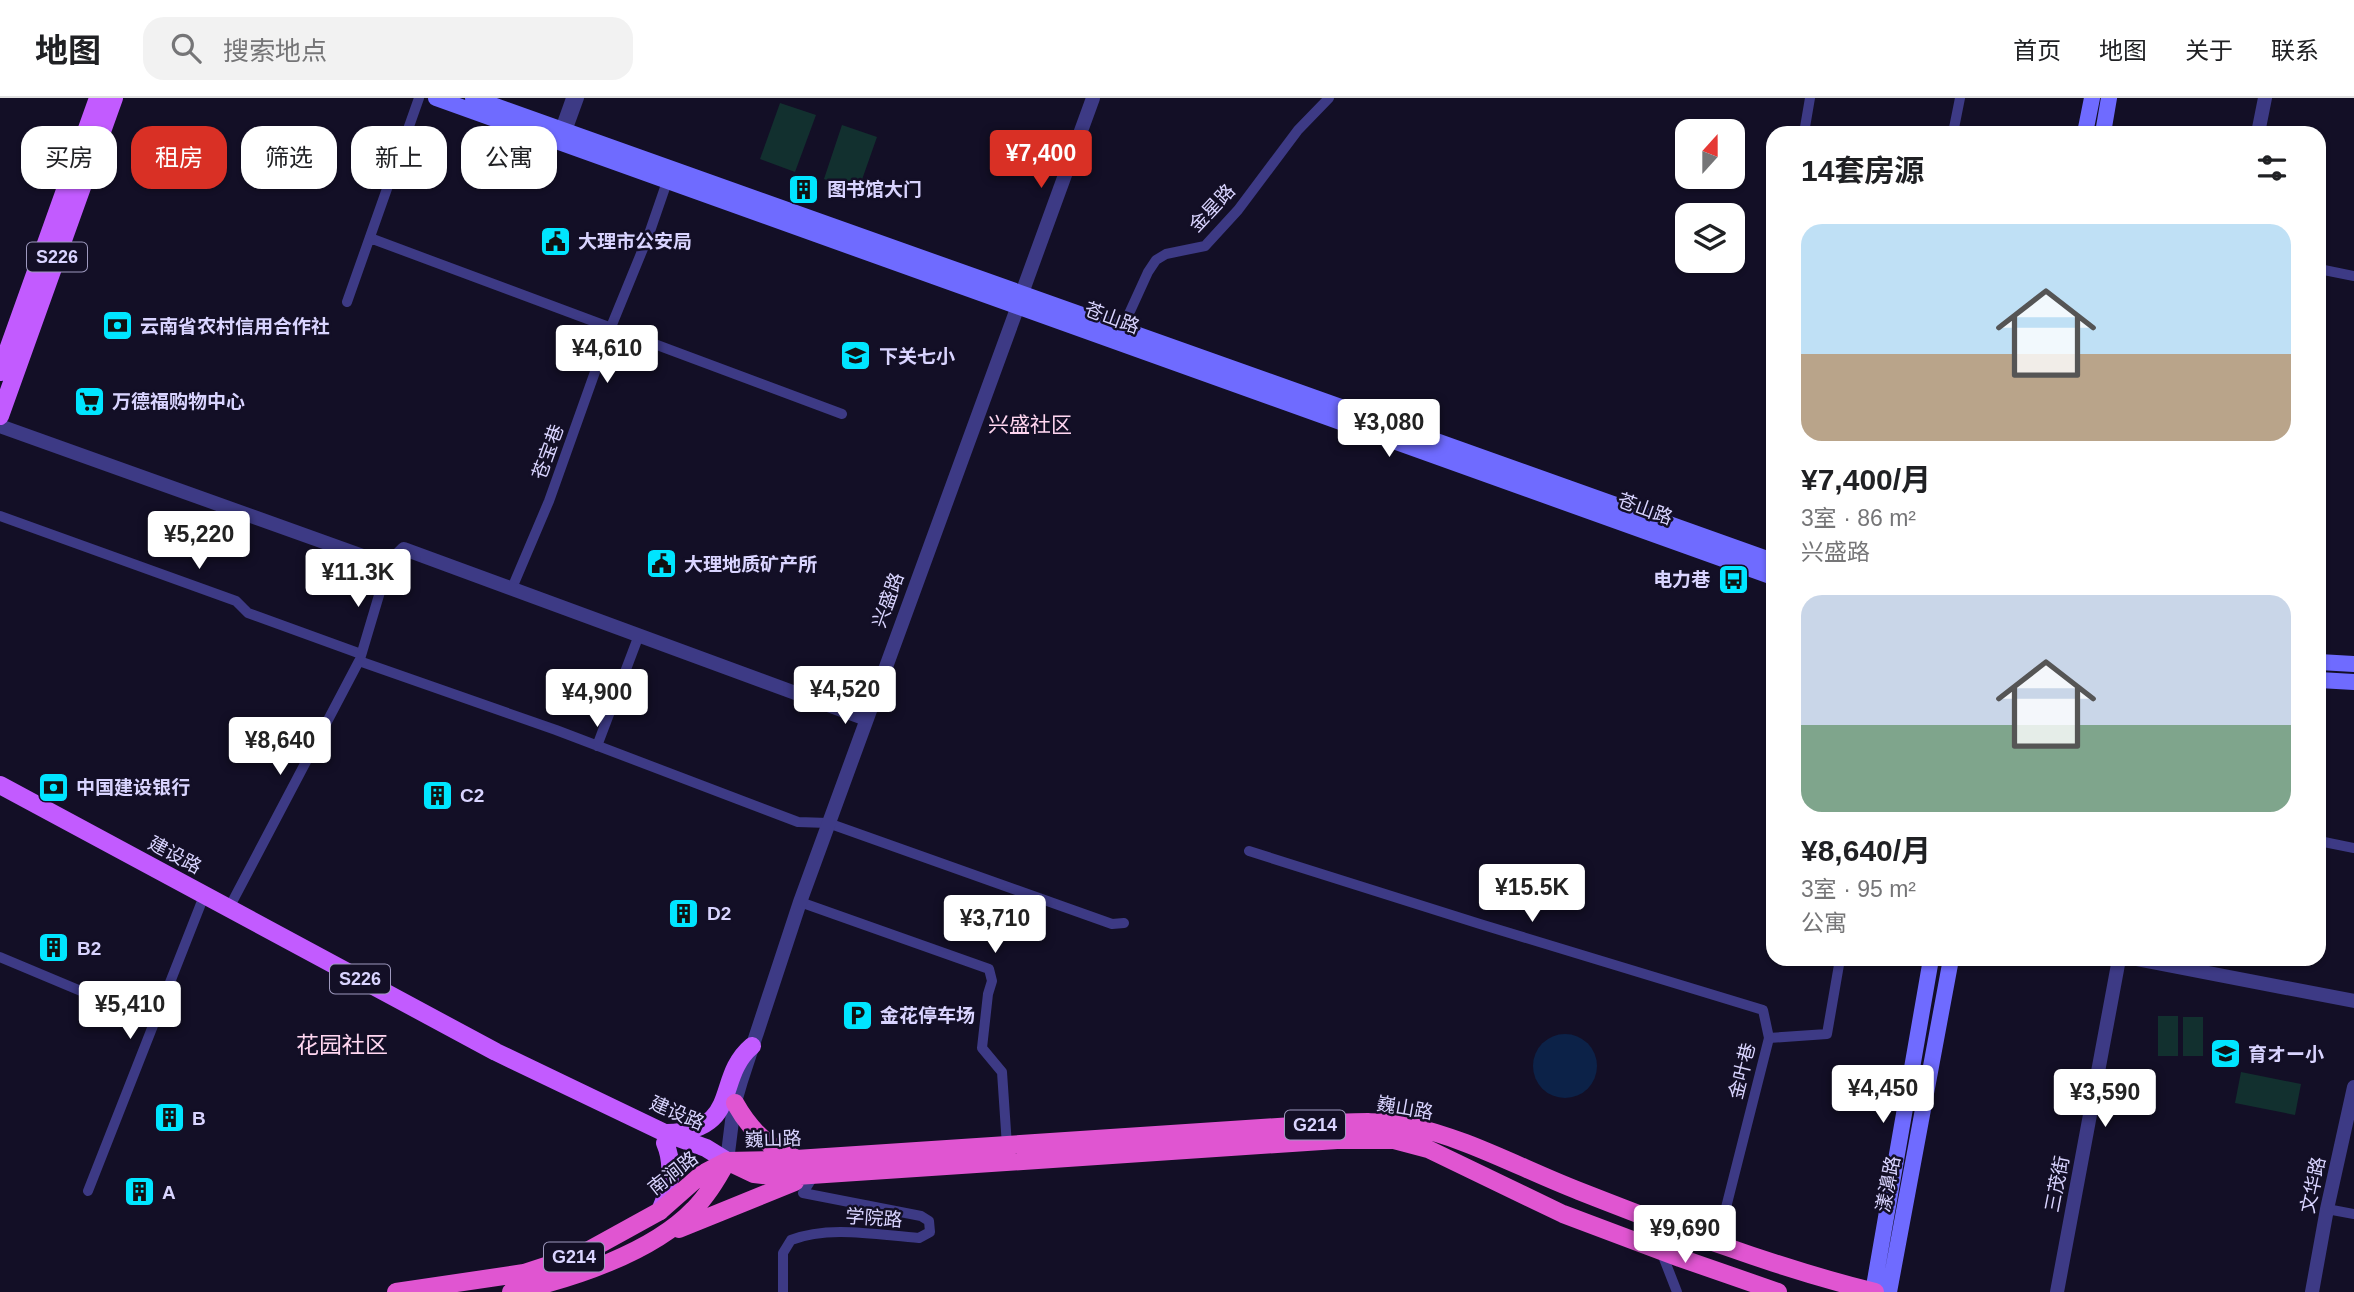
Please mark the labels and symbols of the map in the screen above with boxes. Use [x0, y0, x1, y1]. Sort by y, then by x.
north arrow [1675, 119, 1745, 189]
pin: ¥7,400 [984, 130, 1098, 190]
building icon: 图书馆大门 [787, 172, 821, 206]
place label: 图书馆大门 [827, 179, 922, 200]
street label: 金星路 [1185, 180, 1239, 236]
public building icon: 大理市公安局 [538, 224, 572, 258]
place label: 大理市公安局 [578, 231, 692, 252]
road number: S226 [27, 242, 87, 272]
street label: 苍山路 [1082, 298, 1142, 338]
bank icon: 云南省农村信用合作社 [100, 309, 134, 343]
place label: 云南省农村信用合作社 [140, 316, 330, 337]
pin: ¥4,610 [550, 326, 664, 385]
school or university icon: 下关七小 [839, 339, 873, 373]
place label: 下关七小 [879, 346, 955, 367]
supermarket icon: 万德福购物中心 [72, 384, 106, 418]
place label: 万德福购物中心 [112, 391, 245, 412]
pin: ¥3,080 [1332, 400, 1446, 459]
district label: 兴盛社区 [988, 413, 1072, 436]
street label: 苍宝巷 [528, 422, 568, 482]
street label: 苍山路 [1615, 489, 1675, 529]
pin: ¥5,220 [142, 512, 256, 571]
public building icon: 大理地质矿产所 [644, 547, 678, 581]
pin: ¥11.3K [301, 550, 415, 609]
place label: 大理地质矿产所 [684, 554, 817, 575]
bus stop icon: 电力巷 [1716, 562, 1750, 596]
place label: 电力巷 [1653, 569, 1711, 590]
street label: 兴盛路 [868, 570, 908, 630]
pin: ¥4,520 [788, 666, 902, 726]
pin: ¥4,900 [540, 670, 654, 729]
pin: ¥8,640 [223, 718, 337, 777]
bank icon: 中国建设银行 [36, 770, 70, 804]
place label: 中国建设银行 [76, 777, 190, 798]
building icon: C2 [420, 778, 454, 812]
place label: C2 [460, 785, 484, 806]
street label: 建设路 [145, 832, 205, 878]
pin: ¥15.5K [1475, 864, 1589, 924]
building icon: D2 [667, 896, 701, 930]
pin: ¥3,710 [938, 896, 1052, 955]
place label: D2 [707, 903, 731, 924]
building icon: B2 [37, 931, 71, 965]
place label: B2 [77, 938, 101, 959]
road number: S226 [330, 964, 390, 994]
pin: ¥5,410 [73, 982, 187, 1041]
parking icon: 金花停车场 [840, 998, 874, 1032]
place label: 金花停车场 [880, 1005, 975, 1026]
district label: 花园社区 [296, 1032, 388, 1058]
school or university icon: 育オー小 [2208, 1037, 2242, 1071]
street label: 金叶巷 [1725, 1041, 1759, 1101]
place label: 育オー小 [2248, 1044, 2324, 1065]
pin: ¥4,450 [1826, 1066, 1940, 1125]
pin: ¥3,590 [2048, 1070, 2162, 1129]
street label: 建设路 [647, 1092, 707, 1134]
street label: 巍山路 [1375, 1093, 1435, 1123]
building icon: B [152, 1101, 186, 1135]
place label: B [192, 1108, 206, 1129]
road number: G214 [1285, 1110, 1345, 1140]
street label: 巍山路 [744, 1128, 802, 1150]
street label: 南涧路 [644, 1147, 702, 1199]
street label: 漾濞路 [1872, 1154, 1904, 1214]
street label: 三茂街 [2041, 1154, 2073, 1214]
street label: 文华路 [2297, 1155, 2329, 1215]
building icon: A [122, 1175, 156, 1209]
place label: A [162, 1182, 176, 1203]
street label: 学院路 [845, 1206, 903, 1230]
pin: ¥9,690 [1628, 1206, 1742, 1265]
road number: G214 [544, 1242, 604, 1272]

